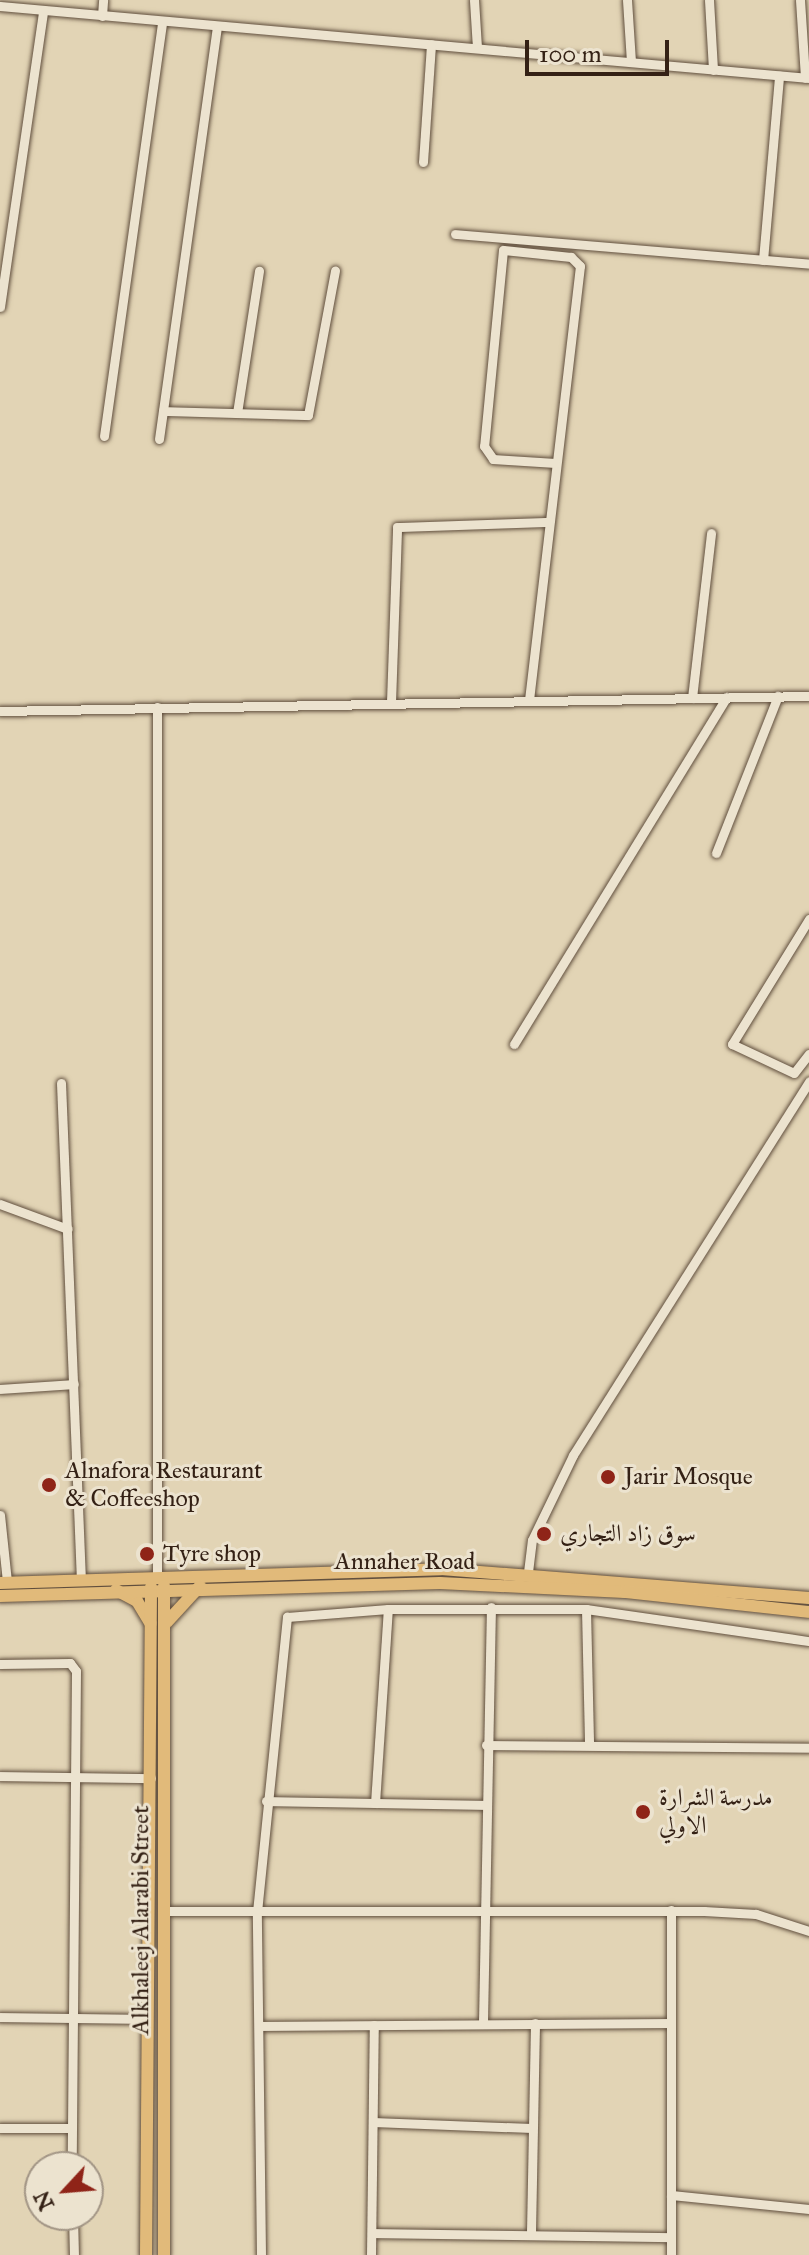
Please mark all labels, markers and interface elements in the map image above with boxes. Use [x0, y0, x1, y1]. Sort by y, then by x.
scale bar [529, 24, 673, 74]
text: 100 m [539, 39, 602, 69]
place label: Alnafora Restaurant & Coffeeshop [65, 1457, 263, 1513]
place label: Jarir Mosque [624, 1463, 753, 1491]
marker: Jarir Mosque [599, 1468, 617, 1486]
marker: Alnafora Restaurant & Coffeeshop [40, 1476, 58, 1494]
place label: سوق زاد التجاري [560, 1520, 696, 1548]
marker: سوق زاد التجاري [535, 1525, 553, 1543]
place label: Tyre shop [163, 1540, 261, 1568]
marker: Tyre shop [138, 1545, 156, 1563]
street label: Annaher Road [335, 1548, 475, 1576]
place label: مدرسة الشرارة الاولي [659, 1784, 773, 1840]
marker: مدرسة الشرارة الاولي [634, 1803, 652, 1821]
street label: Alkhaleej Alarabi Street [127, 1805, 155, 2035]
north arrow [24, 2151, 104, 2231]
text: N [28, 2187, 60, 2215]

